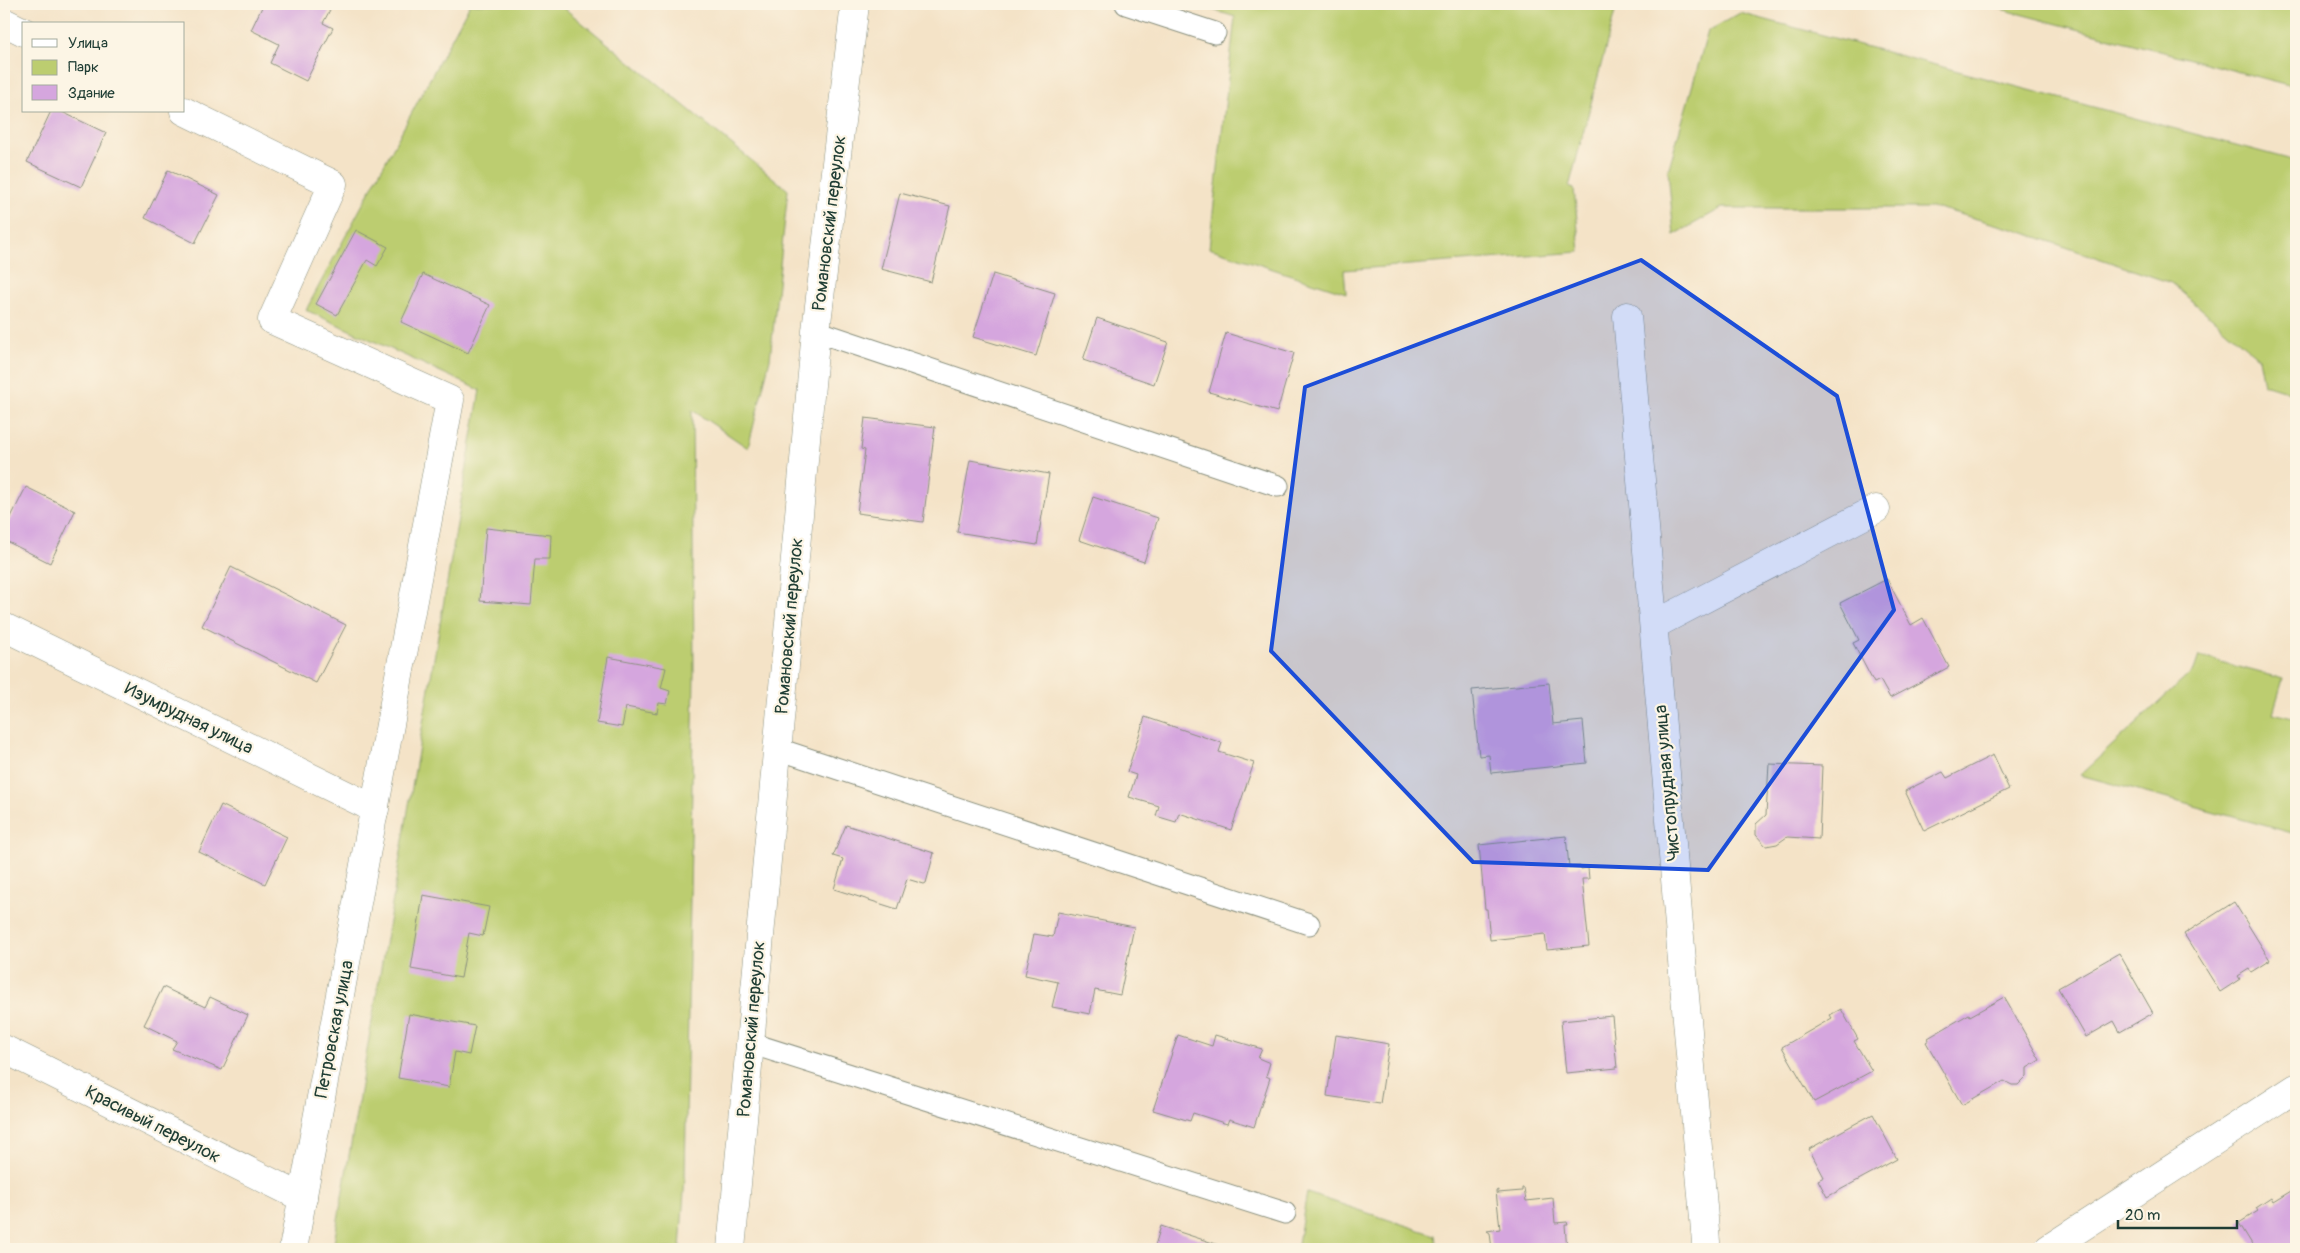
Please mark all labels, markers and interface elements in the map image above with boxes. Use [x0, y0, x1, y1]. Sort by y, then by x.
legend [22, 22, 185, 112]
text: Улица [68, 34, 108, 53]
text: Парк [68, 58, 99, 77]
text: Здание [68, 84, 115, 103]
street label: Романовский переулок [807, 134, 852, 312]
street label: Романовский переулок [770, 537, 809, 715]
street label: Изумрудная улица [121, 677, 257, 760]
street label: Чистопрудная улица [1649, 704, 1686, 862]
street label: Романовский переулок [732, 940, 771, 1118]
street label: Петровская улица [310, 958, 359, 1100]
street label: Красивый переулок [81, 1080, 224, 1168]
scale bar [2118, 1198, 2236, 1230]
text: 20 m [2125, 1206, 2160, 1225]

